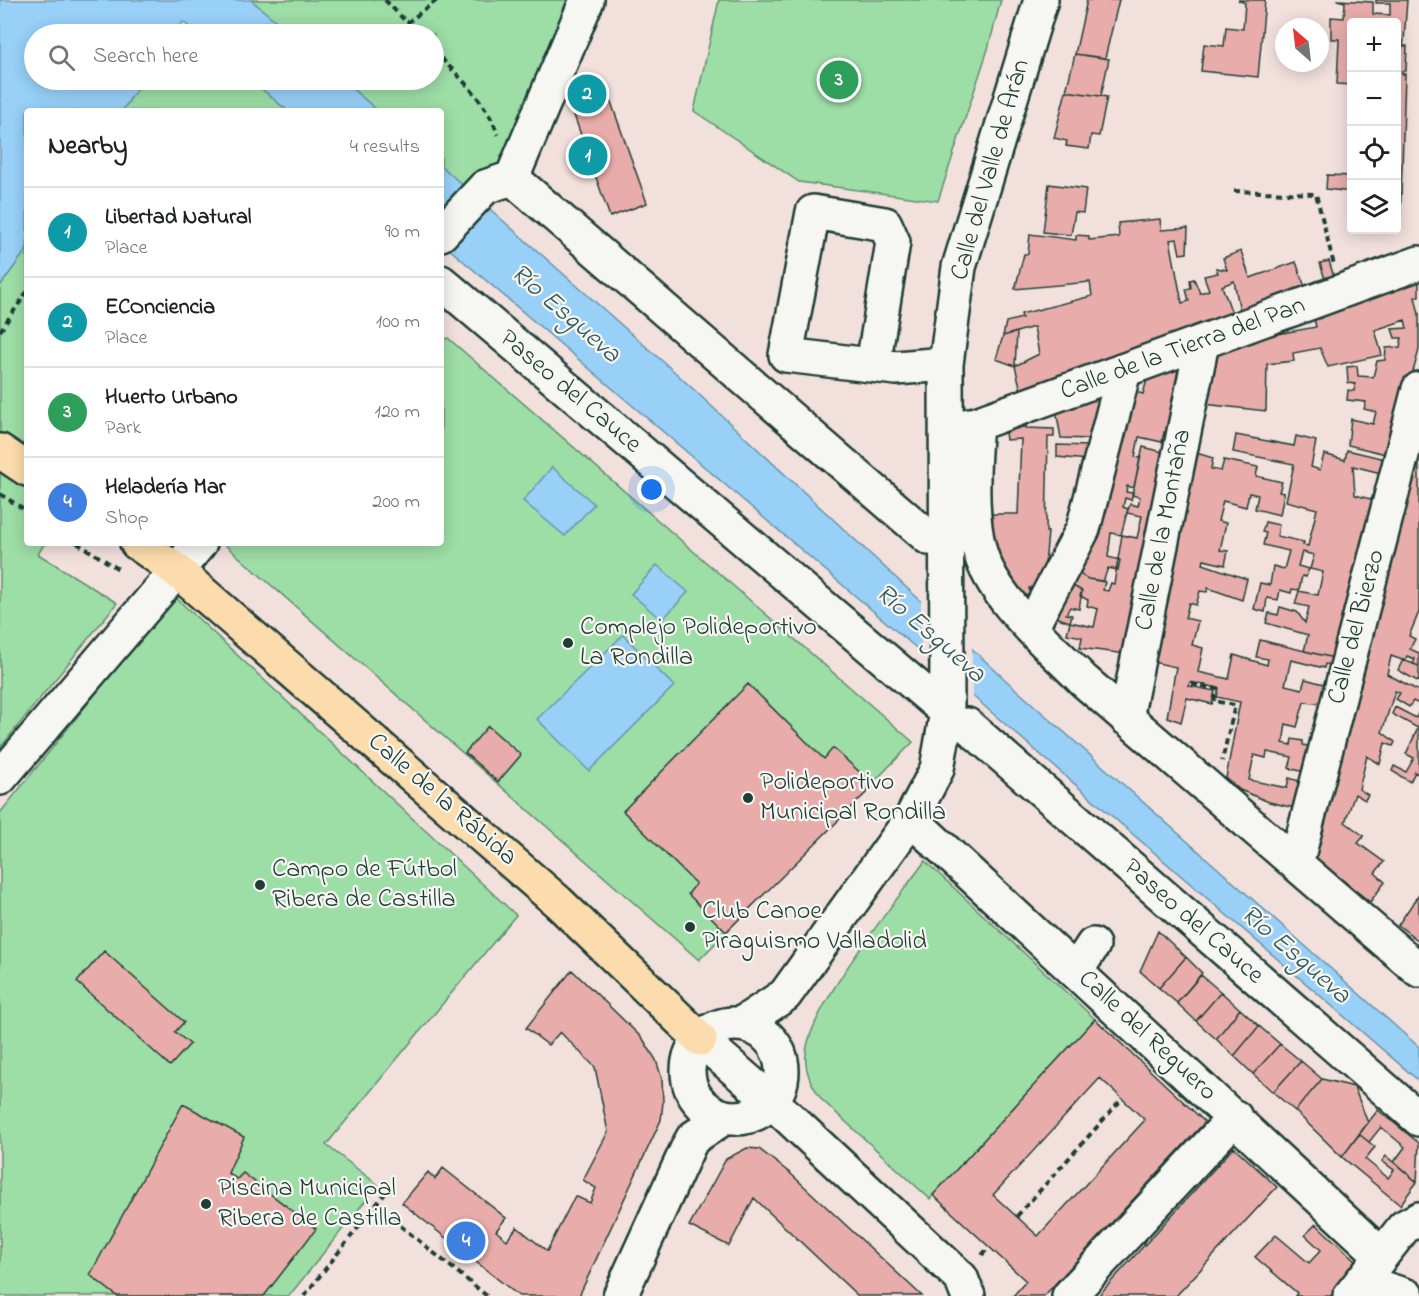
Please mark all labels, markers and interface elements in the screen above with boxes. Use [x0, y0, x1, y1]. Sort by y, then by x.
north arrow [1275, 18, 1329, 72]
map controls [1347, 18, 1401, 234]
button: + [1347, 18, 1401, 72]
search box [24, 24, 444, 90]
icon: search [45, 41, 78, 74]
text: Search here [93, 41, 198, 73]
street label: Calle del Valle de Arán [941, 55, 1041, 285]
pin: 3 [820, 58, 858, 103]
pin: 2 [568, 72, 606, 116]
button: − [1347, 72, 1401, 126]
button: locate [1347, 126, 1401, 180]
text: Nearby [48, 128, 127, 166]
text: 4 results [350, 133, 420, 162]
pin: 1 [568, 134, 608, 178]
button: layers [1347, 180, 1401, 234]
text: Libertad Natural [105, 202, 252, 234]
text: 1 [64, 218, 71, 247]
text: 90 m [385, 218, 420, 247]
text: Place [105, 234, 147, 263]
water label: Río Esgueva [500, 255, 629, 374]
street label: Calle de la Tierra del Pan [1055, 287, 1311, 411]
text: ECOnciencia [105, 292, 215, 324]
text: 2 [63, 308, 72, 337]
text: 100 m [376, 308, 420, 337]
street label: Paseo del Cauce [490, 321, 650, 463]
text: Place [105, 324, 147, 353]
text: Huerto Urbano [105, 382, 238, 414]
text: 3 [63, 398, 72, 427]
text: 120 m [375, 398, 420, 427]
text: Park [105, 414, 141, 443]
street label: Calle de la Montaña [1126, 426, 1202, 634]
text: Heladería Mar [105, 472, 226, 504]
your location [637, 475, 666, 504]
text: 4 [63, 488, 72, 517]
text: 200 m [372, 488, 420, 517]
text: Shop [105, 504, 149, 533]
street label: Calle del Bierzo [1318, 545, 1396, 709]
water label: Río Esgueva [865, 575, 994, 694]
place label: Complejo Polideportivo La Rondilla [580, 609, 817, 677]
marker: Complejo Polideportivo La Rondilla [561, 636, 575, 650]
street label: Calle de la Rábida [359, 724, 525, 876]
place label: Polideportivo Municipal Rondilla [760, 764, 946, 832]
marker: Polideportivo Municipal Rondilla [741, 791, 755, 805]
street label: Paseo del Cauce [1114, 850, 1272, 994]
place label: Campo de Fútbol Ribera de Castilla [272, 851, 457, 919]
marker: Campo de Fútbol Ribera de Castilla [253, 878, 267, 892]
place label: Club Canoe Piraguismo Valladolid [702, 893, 927, 961]
water label: Río Esgueva [1230, 896, 1359, 1015]
marker: Club Canoe Piraguismo Valladolid [683, 920, 697, 934]
street label: Calle del Reguero [1069, 961, 1225, 1111]
place label: Piscina Municipal Ribera de Castilla [218, 1170, 402, 1238]
marker: Piscina Municipal Ribera de Castilla [199, 1197, 213, 1211]
pin: 4 [446, 1218, 486, 1264]

